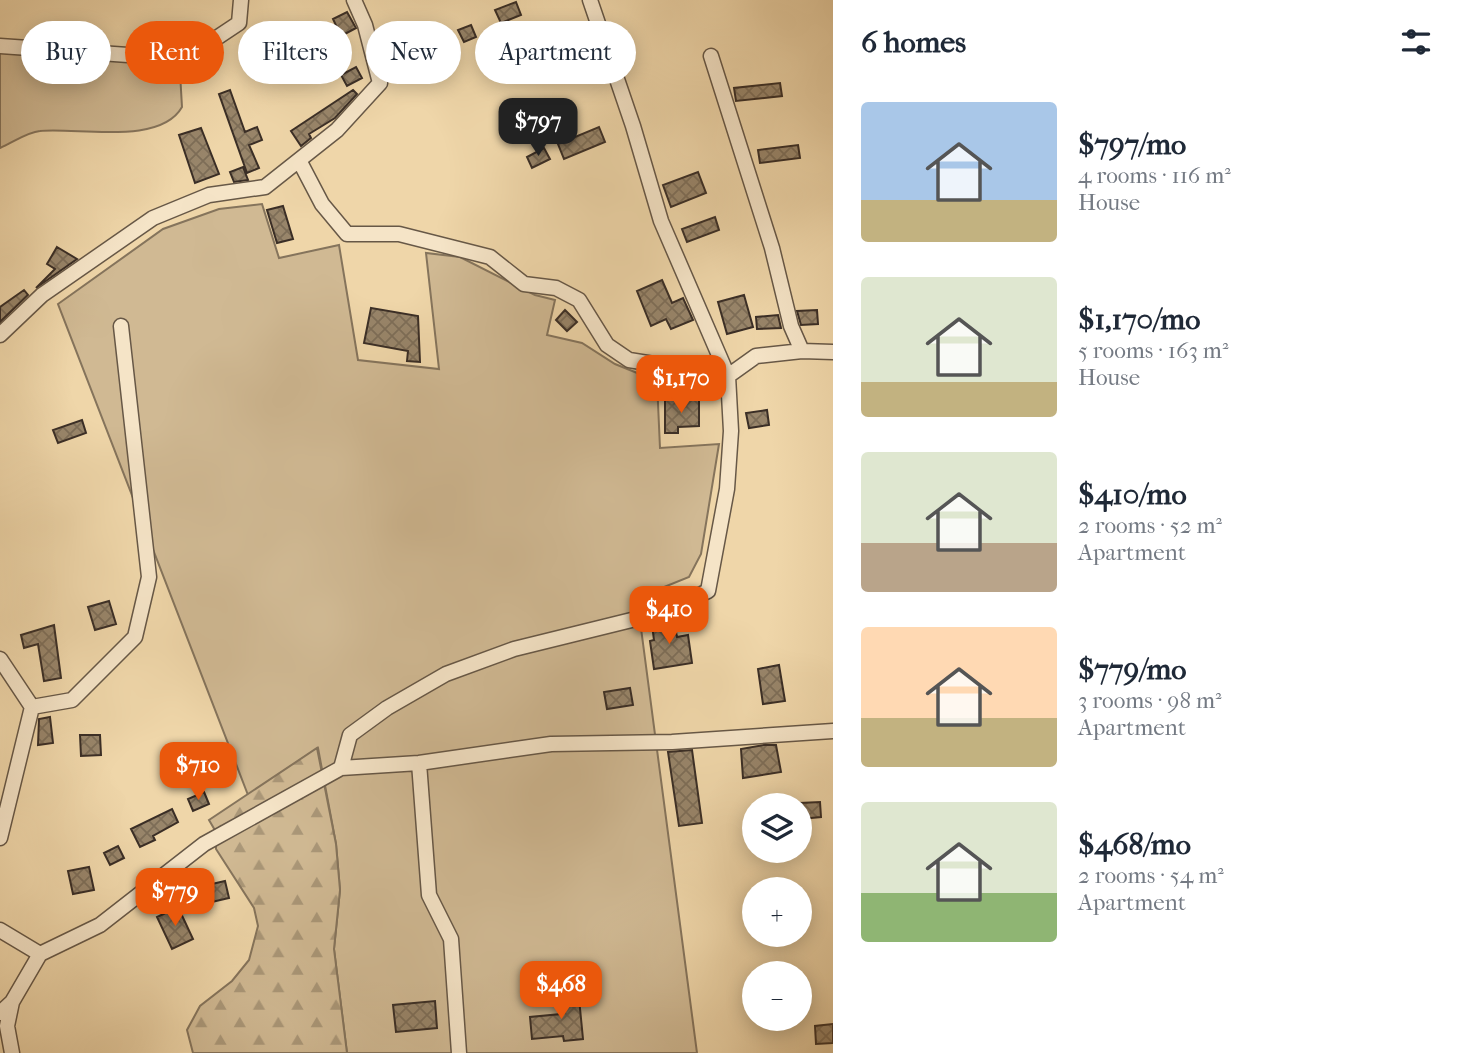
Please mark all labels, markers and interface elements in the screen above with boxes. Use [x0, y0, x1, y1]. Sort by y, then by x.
chip: Buy [21, 21, 111, 84]
chip: Rent [125, 21, 224, 84]
chip: Filters [238, 21, 352, 84]
chip: New [366, 21, 461, 84]
chip: Apartment [475, 21, 636, 84]
icon: filters [1397, 23, 1435, 61]
text: 6 homes [861, 25, 966, 60]
pin: $797 [497, 99, 579, 158]
text: $797 [515, 107, 561, 134]
text: $797/mo [1078, 127, 1186, 162]
icon: home [917, 130, 1001, 214]
text: 4 rooms · 116 m² [1078, 162, 1231, 189]
text: House [1078, 189, 1140, 216]
text: $1,170/mo [1078, 302, 1200, 337]
icon: home [917, 305, 1001, 389]
text: 5 rooms · 163 m² [1078, 337, 1228, 364]
pin: $1,170 [624, 356, 738, 415]
text: $1,170 [652, 364, 710, 391]
text: House [1078, 364, 1140, 391]
text: $410/mo [1078, 477, 1187, 512]
icon: home [917, 480, 1001, 564]
text: 2 rooms · 52 m² [1078, 512, 1222, 539]
text: Apartment [1078, 539, 1186, 566]
pin: $410 [628, 586, 710, 646]
text: $410 [646, 595, 693, 622]
text: $779/mo [1078, 652, 1187, 687]
icon: home [917, 655, 1001, 739]
text: 3 rooms · 98 m² [1078, 687, 1222, 714]
text: Apartment [1078, 714, 1186, 741]
pin: $710 [157, 742, 239, 802]
text: $710 [176, 751, 220, 778]
map controls [742, 793, 812, 1031]
button: layers [742, 793, 812, 863]
text: $468/mo [1078, 827, 1191, 862]
icon: home [917, 830, 1001, 914]
text: 2 rooms · 54 m² [1078, 862, 1224, 889]
pin: $779 [134, 869, 216, 928]
text: $779 [152, 877, 198, 904]
button: + [742, 877, 812, 947]
text: Apartment [1078, 889, 1186, 916]
button: − [742, 961, 812, 1031]
pin: $468 [520, 962, 602, 1021]
text: $468 [536, 970, 586, 997]

